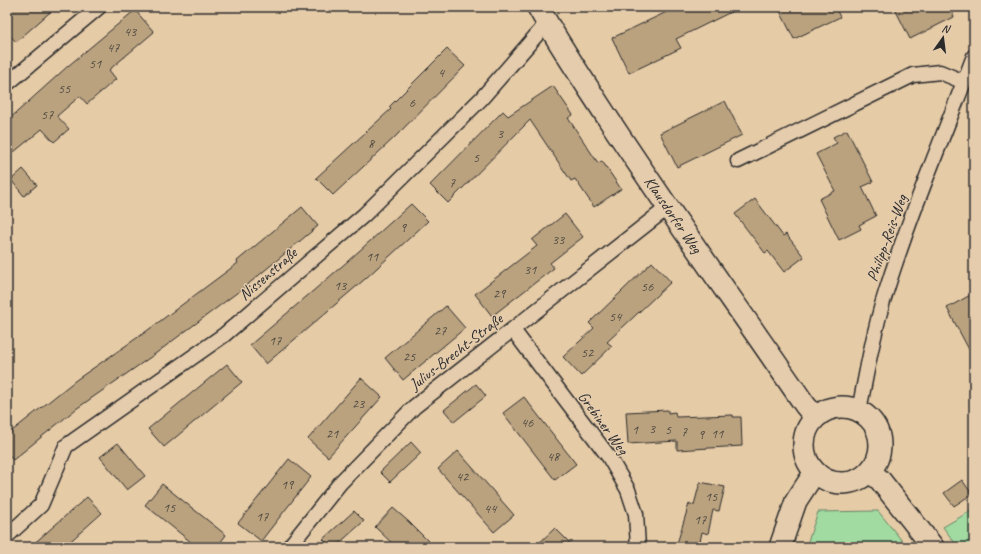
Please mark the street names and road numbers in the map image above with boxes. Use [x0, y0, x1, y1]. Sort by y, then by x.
street label: Klausdorfer Weg [640, 173, 707, 258]
street label: Philipp-Reis-Weg [862, 191, 912, 284]
street label: Nissenstraße [235, 242, 303, 305]
street label: Julius-Brecht-Straße [404, 308, 508, 395]
street label: Grebiner Weg [573, 387, 633, 460]

